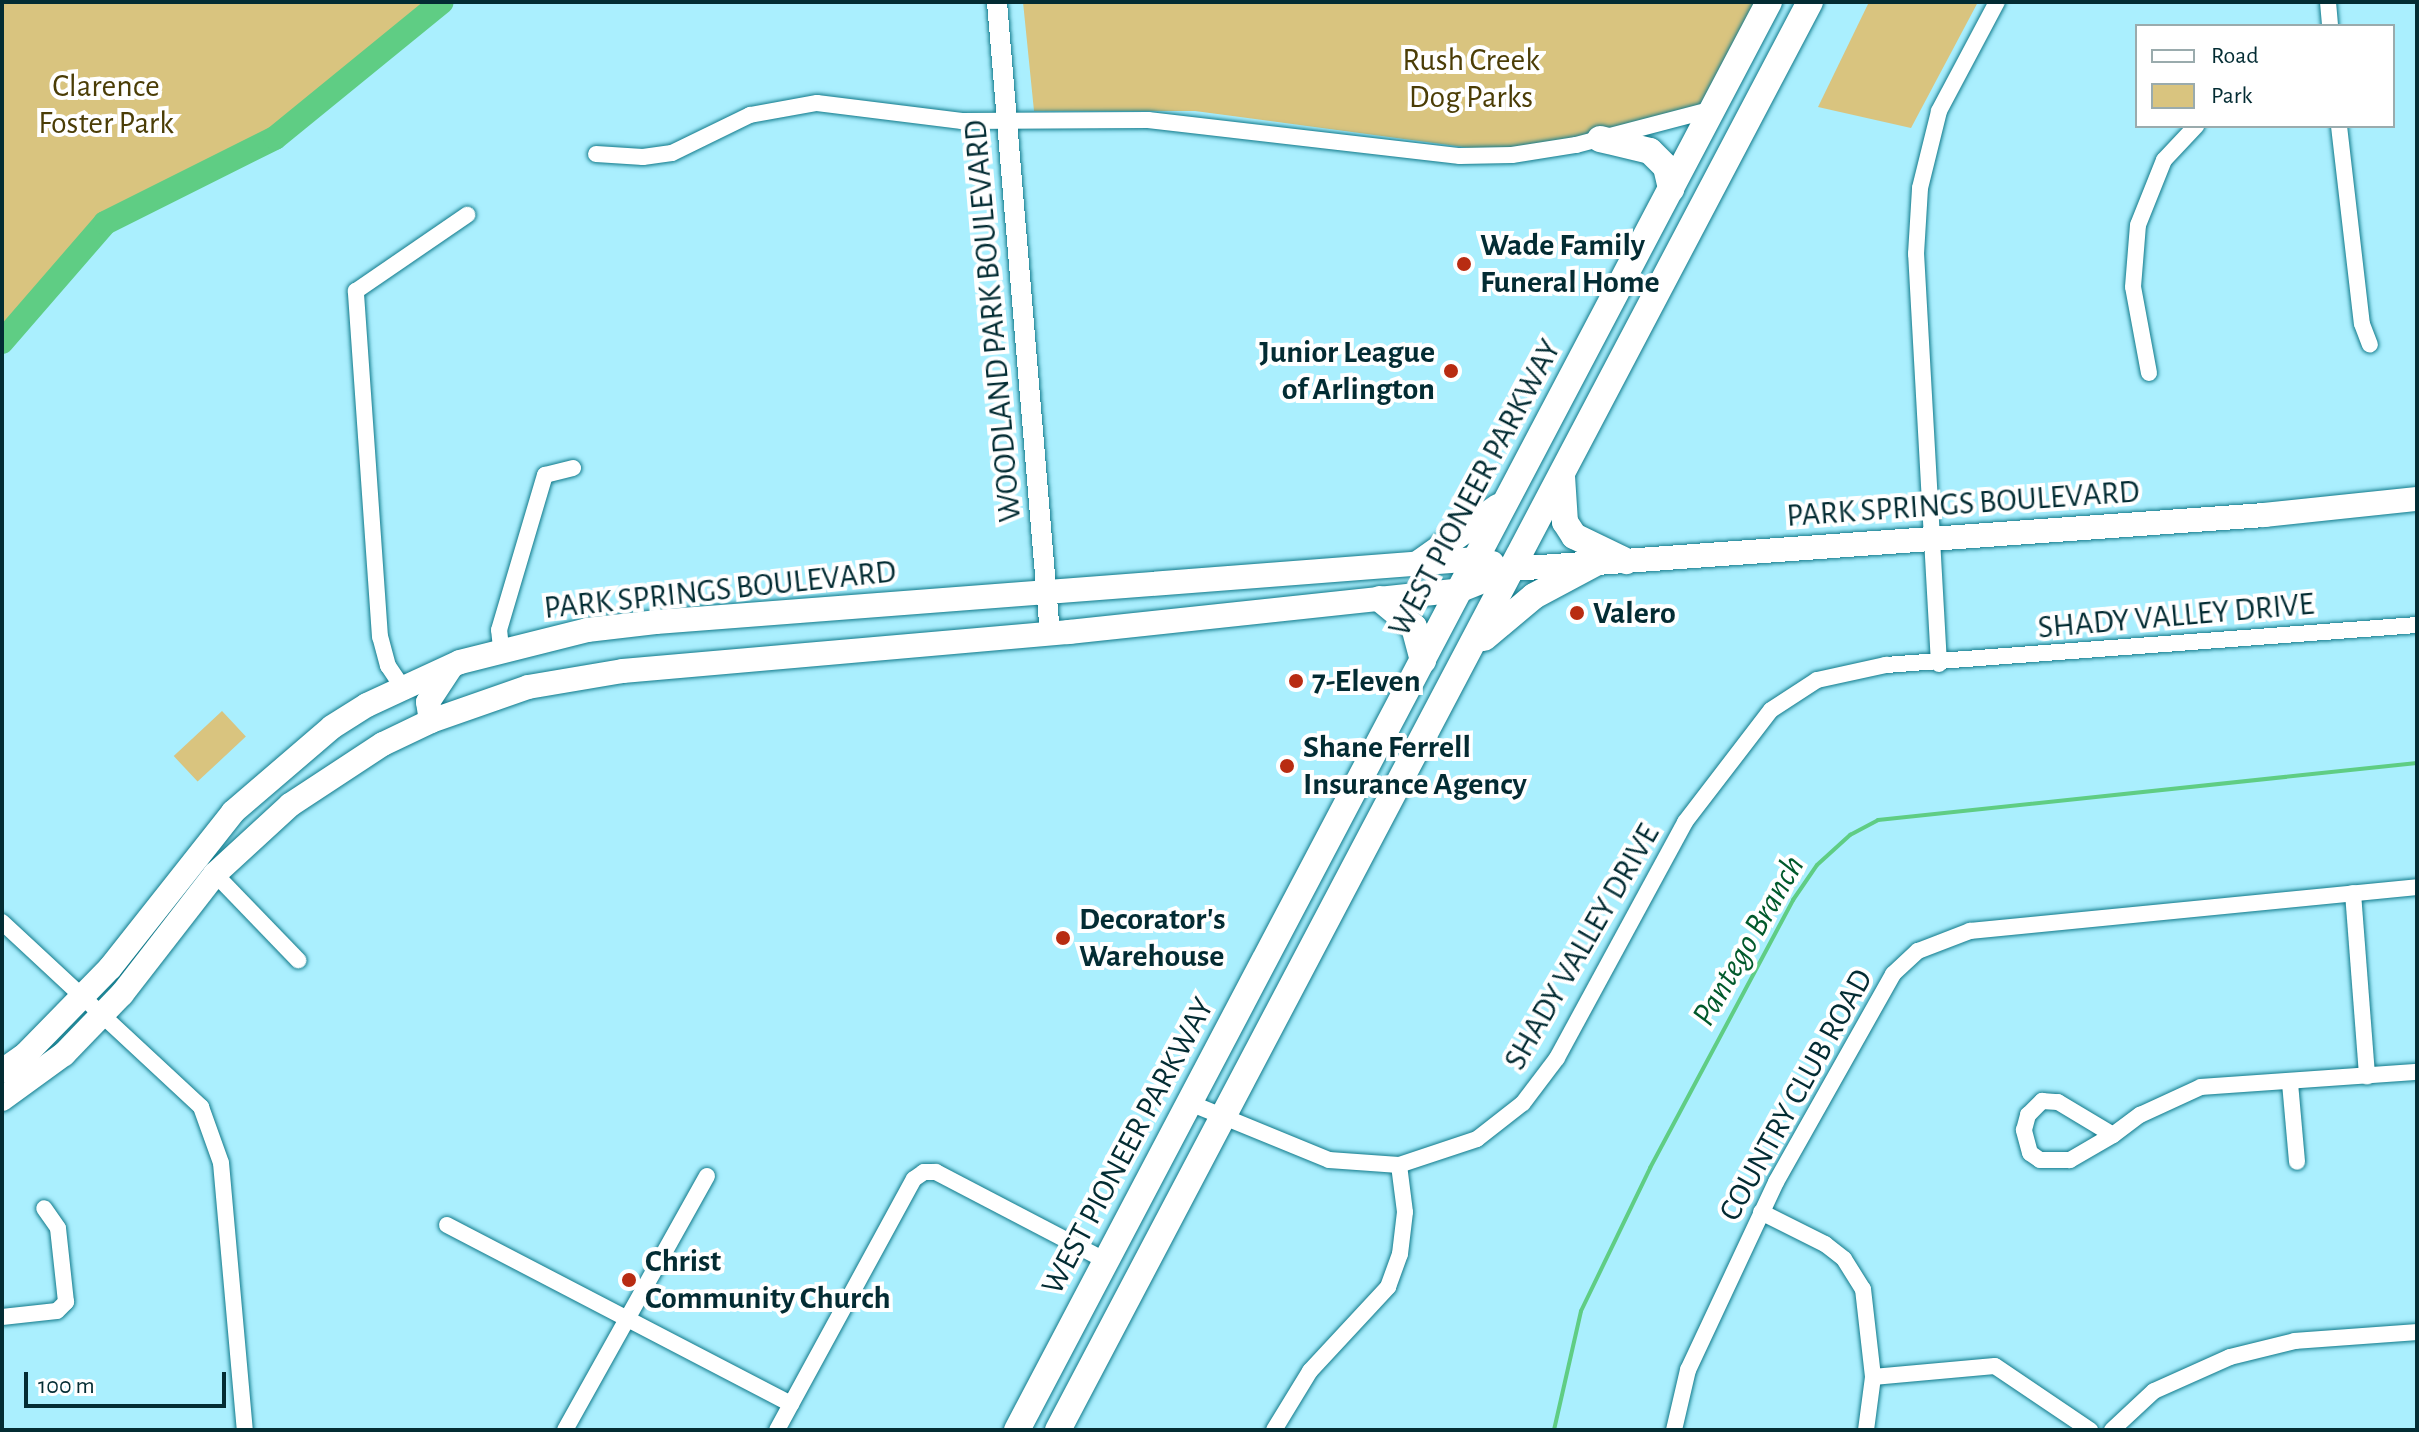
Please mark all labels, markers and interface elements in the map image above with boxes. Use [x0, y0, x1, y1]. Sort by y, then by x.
legend [2135, 24, 2395, 128]
park label: Rush Creek Dog Parks [1402, 42, 1540, 117]
text: Road [2211, 44, 2259, 68]
park label: Clarence Foster Park [38, 68, 174, 143]
text: Park [2211, 84, 2252, 108]
street label: WOODLAND PARK BOULEVARD [956, 118, 1030, 524]
place label: Wade Family Funeral Home [1480, 227, 1660, 302]
marker: Wade Family Funeral Home [1455, 255, 1473, 273]
street label: WEST PIONEER PARKWAY [1380, 333, 1570, 643]
place label: Junior League of Arlington [1259, 334, 1435, 409]
marker: Junior League of Arlington [1442, 362, 1460, 380]
street label: PARK SPRINGS BOULEVARD [1785, 473, 2141, 535]
street label: PARK SPRINGS BOULEVARD [542, 552, 898, 628]
street label: SHADY VALLEY DRIVE [2036, 585, 2316, 647]
place label: Valero [1593, 594, 1676, 632]
marker: Valero [1568, 604, 1586, 622]
place label: 7-Eleven [1312, 662, 1421, 700]
marker: 7-Eleven [1287, 672, 1305, 690]
place label: Shane Ferrell Insurance Agency [1303, 729, 1527, 804]
marker: Shane Ferrell Insurance Agency [1278, 757, 1296, 775]
street label: SHADY VALLEY DRIVE [1496, 817, 1668, 1077]
water label: Pantego Branch [1684, 848, 1814, 1034]
place label: Decorator's Warehouse [1079, 901, 1226, 976]
marker: Decorator's Warehouse [1054, 929, 1072, 947]
street label: COUNTRY CLUB ROAD [1711, 962, 1881, 1228]
street label: WEST PIONEER PARKWAY [1033, 991, 1223, 1301]
place label: Christ Community Church [645, 1243, 890, 1318]
marker: Christ Community Church [620, 1271, 638, 1289]
scale bar [28, 1356, 230, 1406]
text: 100 m [38, 1374, 95, 1398]

